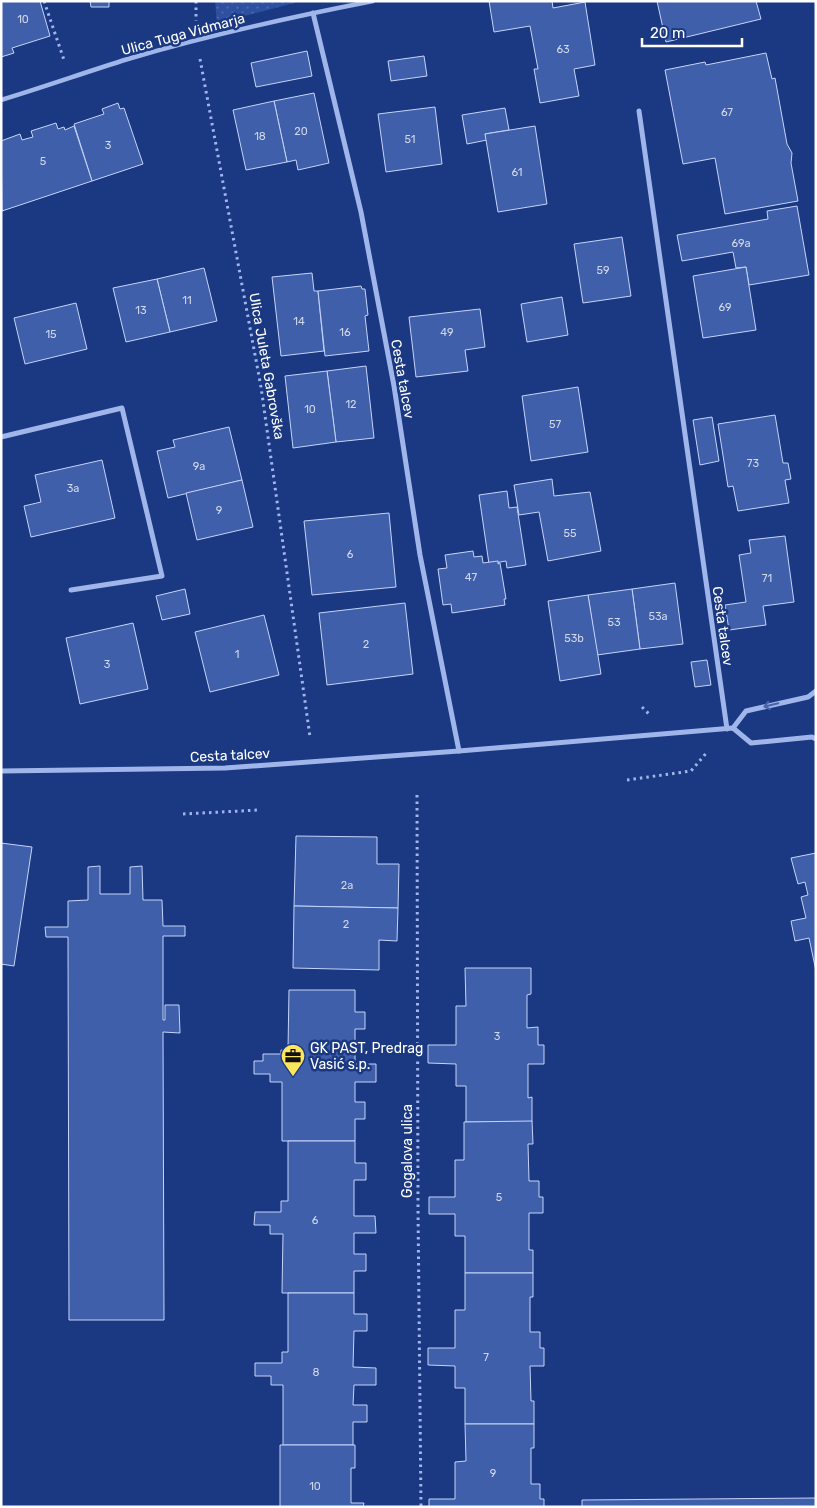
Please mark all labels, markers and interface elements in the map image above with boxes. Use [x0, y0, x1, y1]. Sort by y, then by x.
street label: Ulica Tuga Vidmarja [119, 10, 247, 59]
house number: 10 [17, 13, 29, 26]
scale bar [642, 15, 742, 47]
text: 20 m [650, 24, 685, 42]
house number: 63 [556, 43, 570, 56]
house number: 67 [721, 106, 733, 119]
house number: 20 [294, 125, 308, 138]
house number: 18 [254, 130, 266, 143]
house number: 51 [404, 133, 416, 146]
house number: 3 [105, 139, 112, 152]
house number: 5 [40, 155, 47, 168]
house number: 61 [511, 166, 523, 179]
house number: 69a [731, 237, 751, 250]
house number: 59 [596, 264, 610, 277]
street label: Ulica Juleta Gabrovška [245, 291, 288, 441]
house number: 11 [182, 294, 192, 307]
house number: 69 [718, 301, 732, 314]
house number: 13 [135, 304, 147, 317]
house number: 14 [293, 315, 305, 328]
house number: 16 [339, 326, 351, 339]
house number: 49 [440, 326, 454, 339]
house number: 15 [45, 328, 57, 341]
street label: Cesta talcev [387, 338, 418, 420]
house number: 12 [345, 398, 357, 411]
house number: 10 [304, 403, 316, 416]
house number: 57 [549, 418, 561, 431]
house number: 73 [747, 457, 760, 470]
house number: 9a [193, 460, 205, 473]
house number: 3a [67, 482, 79, 495]
house number: 9 [216, 504, 222, 517]
house number: 55 [563, 527, 577, 540]
house number: 6 [347, 548, 354, 561]
house number: 47 [465, 571, 477, 584]
house number: 71 [762, 572, 772, 585]
street label: Cesta talcev [708, 585, 737, 667]
house number: 53a [648, 610, 668, 623]
house number: 53 [607, 616, 621, 629]
house number: 53b [564, 632, 584, 645]
house number: 2 [363, 638, 369, 651]
house number: 1 [235, 648, 239, 661]
house number: 3 [104, 658, 111, 671]
one-way arrow [764, 701, 780, 710]
street label: Cesta talcev [189, 745, 271, 766]
house number: 2a [341, 879, 353, 892]
house number: 2 [343, 918, 349, 931]
house number: 3 [494, 1030, 501, 1043]
place label: GK PAST, Predrag Vasić s.p. [310, 1040, 423, 1073]
office icon: GK PAST, Predrag Vasić s.p. [280, 1043, 306, 1077]
street label: Gogalova ulica [399, 1104, 416, 1198]
house number: 5 [496, 1191, 503, 1204]
house number: 6 [312, 1214, 319, 1227]
house number: 7 [483, 1351, 489, 1364]
house number: 8 [313, 1366, 320, 1379]
house number: 9 [490, 1467, 496, 1480]
house number: 10 [309, 1480, 321, 1493]

